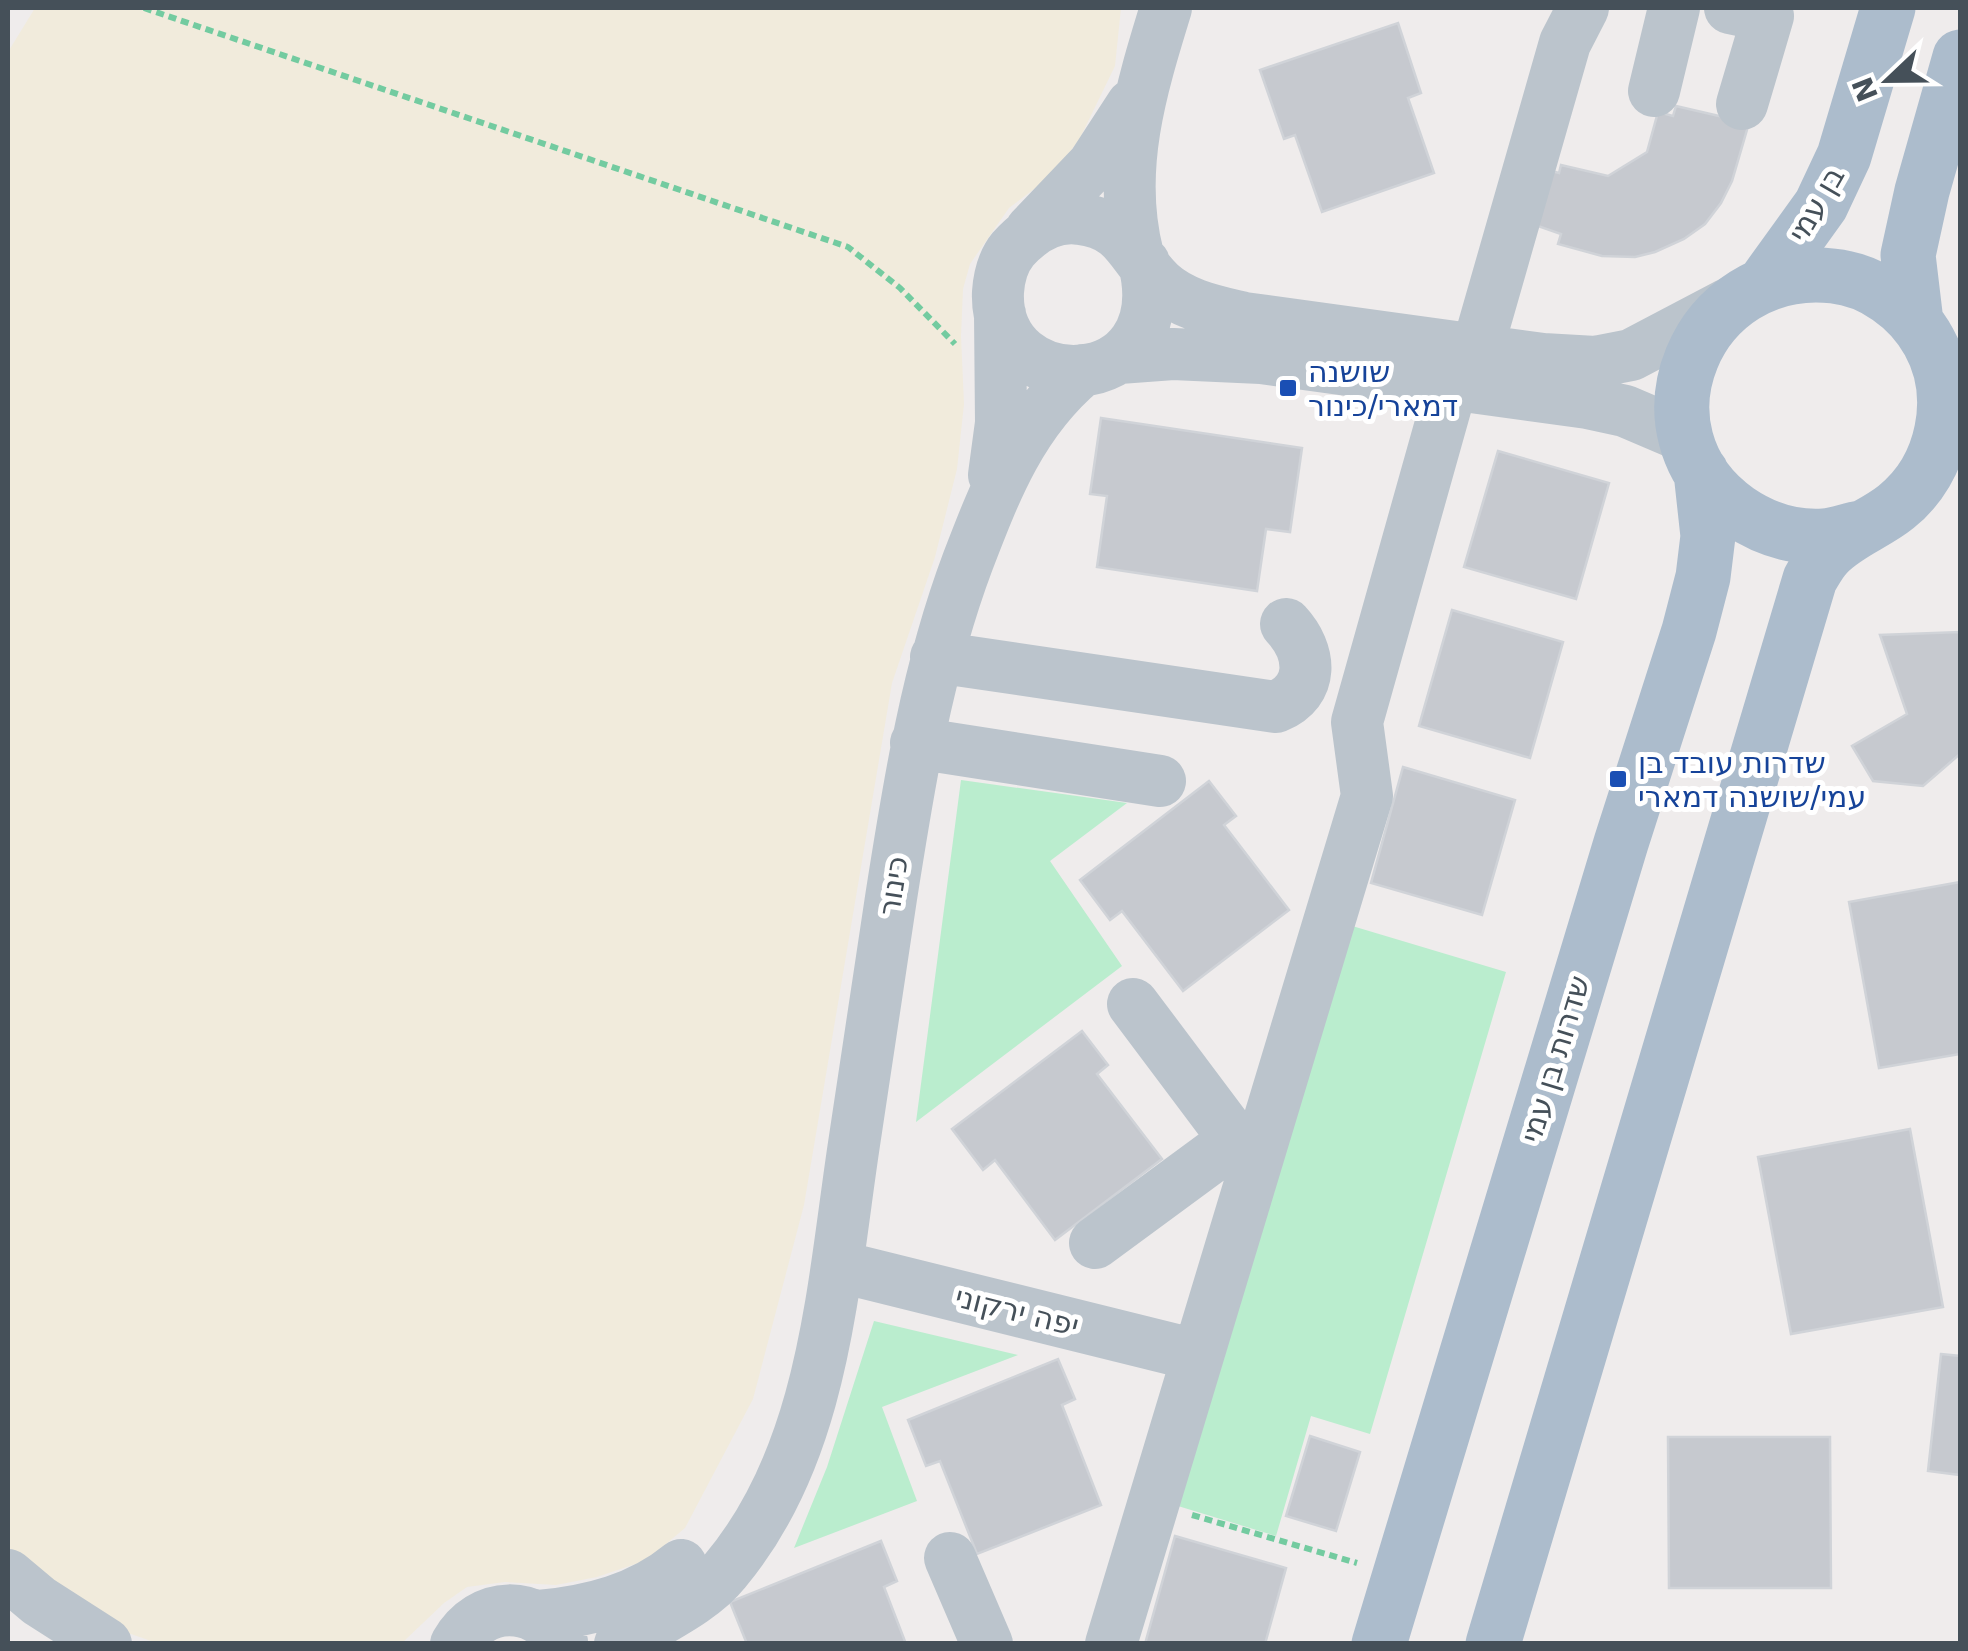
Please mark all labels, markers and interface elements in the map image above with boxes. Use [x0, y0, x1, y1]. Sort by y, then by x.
north arrow [1838, 30, 1938, 130]
text: N [1846, 72, 1885, 106]
street label: בן עמי [1781, 160, 1851, 248]
place label: שושנה דמארי/כינור [1308, 354, 1458, 423]
marker: שושנה דמארי/כינור [1277, 377, 1299, 399]
place label: שדרות עובד בן עמי/שושנה דמארי [1638, 745, 1866, 814]
marker: שדרות עובד בן עמי/שושנה דמארי [1607, 768, 1629, 790]
street label: כינור [871, 854, 915, 918]
street label: שדרות בן עמי [1513, 971, 1597, 1147]
street label: יפה ירקוני [951, 1279, 1083, 1343]

